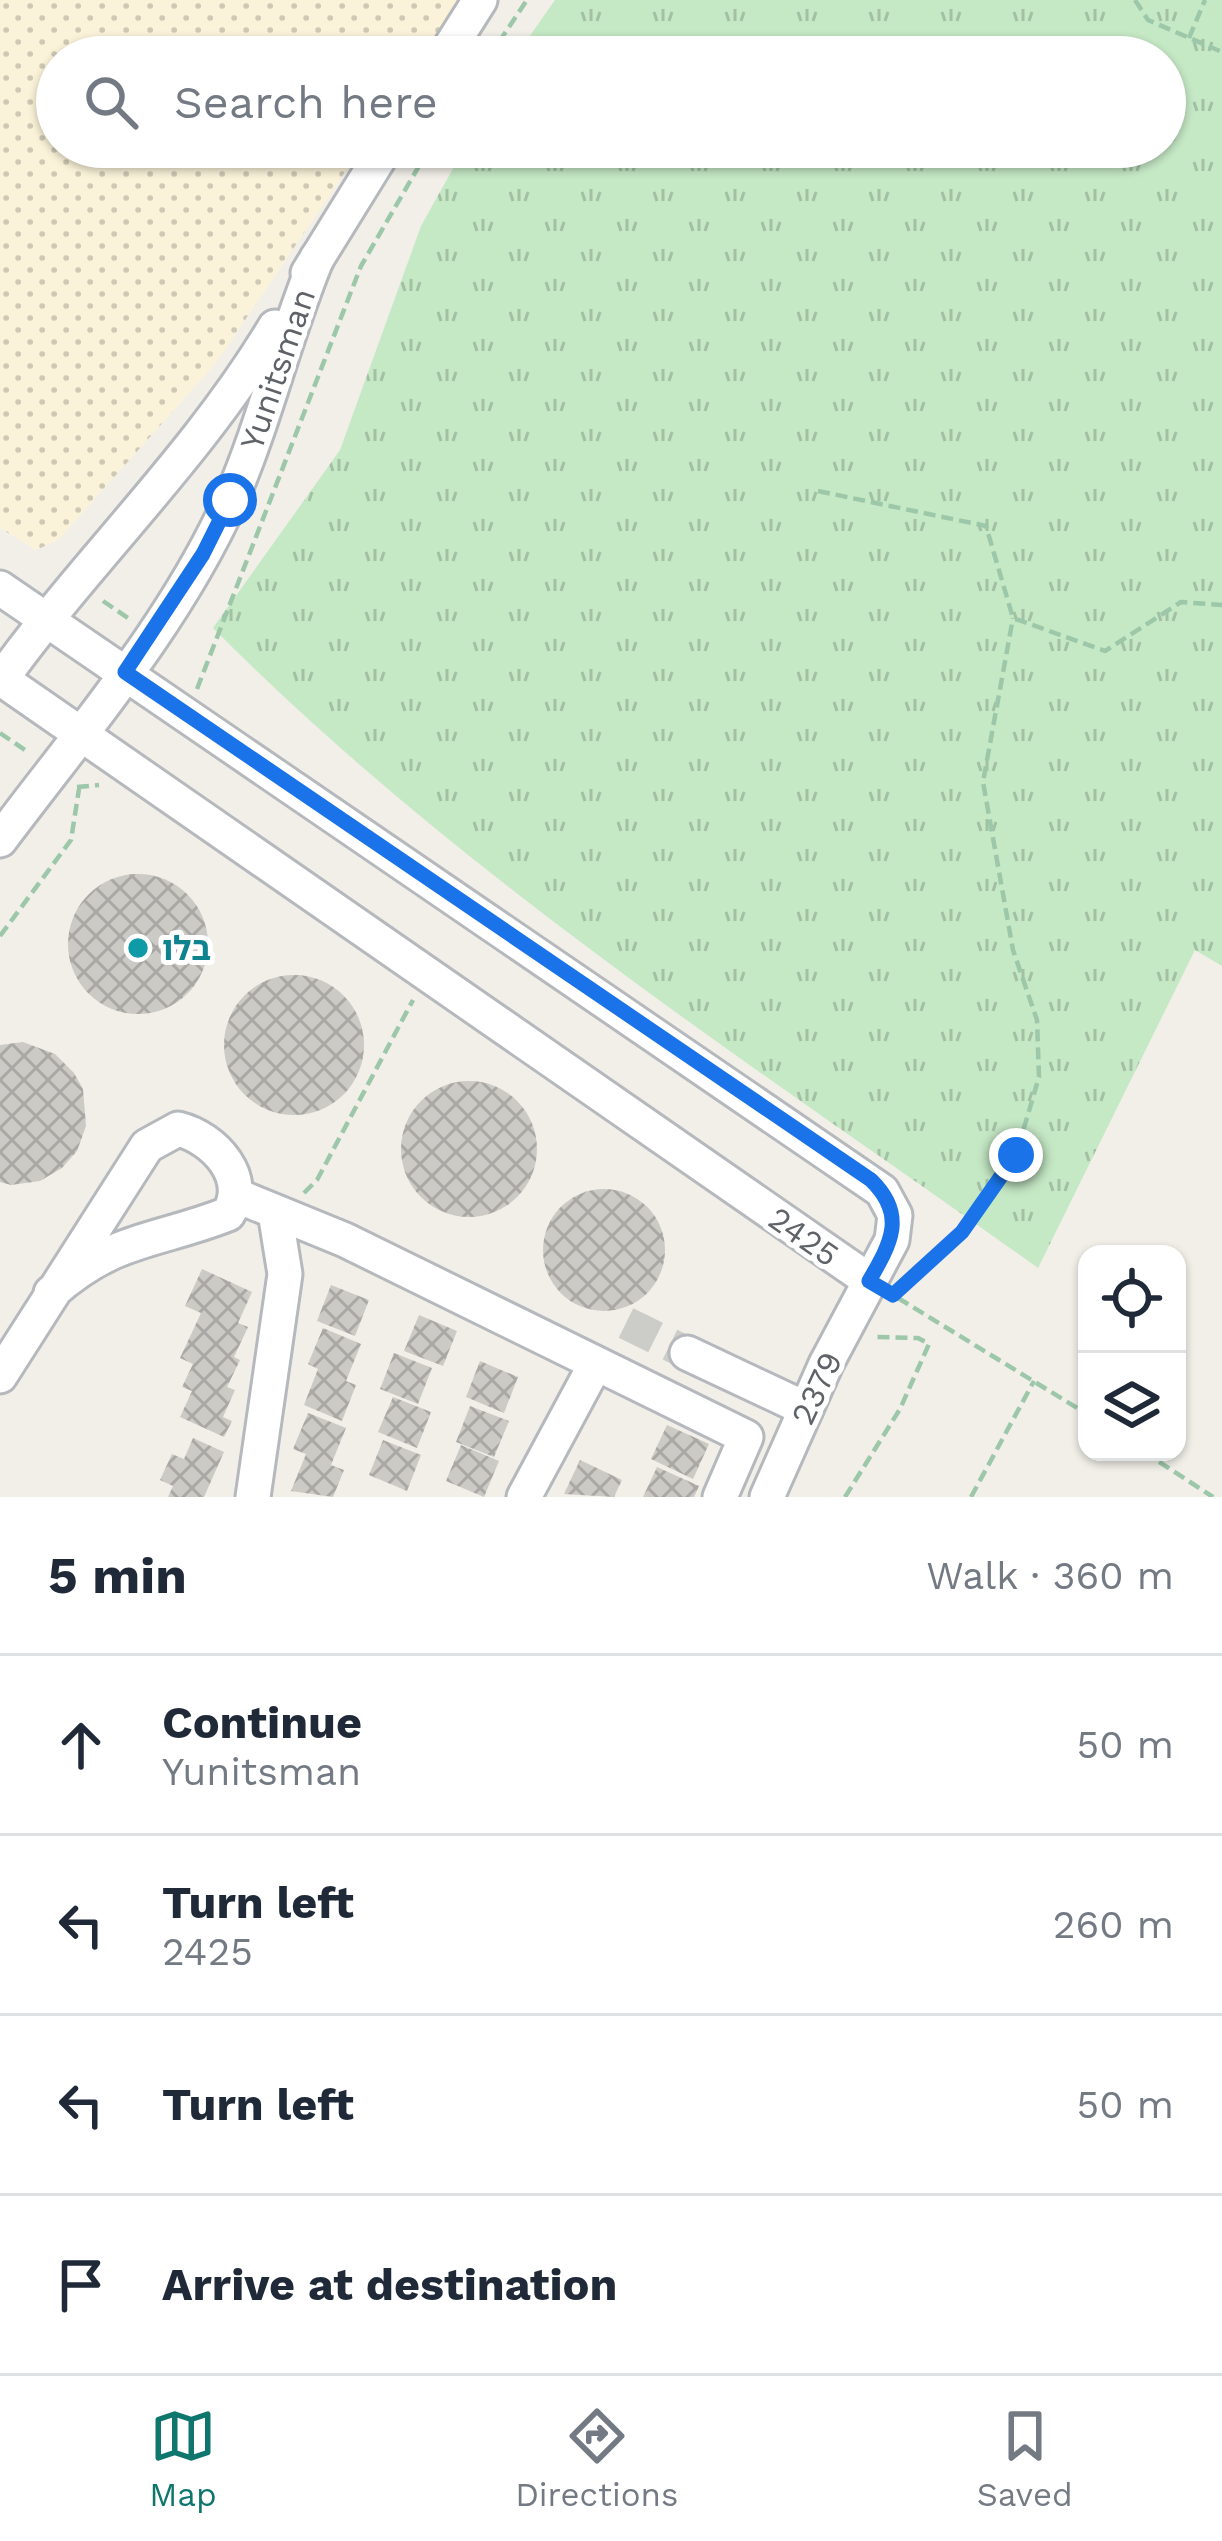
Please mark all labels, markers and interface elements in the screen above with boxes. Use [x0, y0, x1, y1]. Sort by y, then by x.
search box [36, 36, 1186, 168]
icon: search [78, 69, 144, 135]
text: Search here [174, 76, 438, 129]
street label: Yunitsman [232, 283, 323, 455]
route start [203, 473, 257, 527]
place label: בלו [162, 929, 211, 968]
marker: בלו [125, 935, 151, 961]
route end [989, 1128, 1043, 1182]
street label: 2425 [761, 1198, 846, 1274]
map controls [1078, 1245, 1186, 1461]
button: locate [1078, 1245, 1186, 1353]
street label: 2379 [783, 1346, 850, 1431]
button: layers [1078, 1353, 1186, 1461]
text: 5 min [48, 1546, 187, 1605]
text: Walk · 360 m [926, 1553, 1174, 1598]
text: Continue [162, 1696, 362, 1749]
icon: ahead [48, 1712, 114, 1778]
text: 50 m [1077, 1722, 1174, 1767]
text: Yunitsman [162, 1749, 361, 1794]
text: Turn left [162, 1876, 354, 1929]
icon: left [48, 1892, 114, 1958]
text: 260 m [1053, 1902, 1174, 1947]
text: 2425 [162, 1929, 253, 1974]
icon: left [48, 2072, 114, 2138]
text: Turn left [162, 2078, 354, 2131]
text: 50 m [1077, 2082, 1174, 2127]
icon: arrive [48, 2252, 114, 2318]
text: Arrive at destination [162, 2258, 617, 2311]
tab: Map [149, 2403, 217, 2514]
tab: Directions [515, 2403, 678, 2514]
tab: Saved [977, 2403, 1073, 2514]

